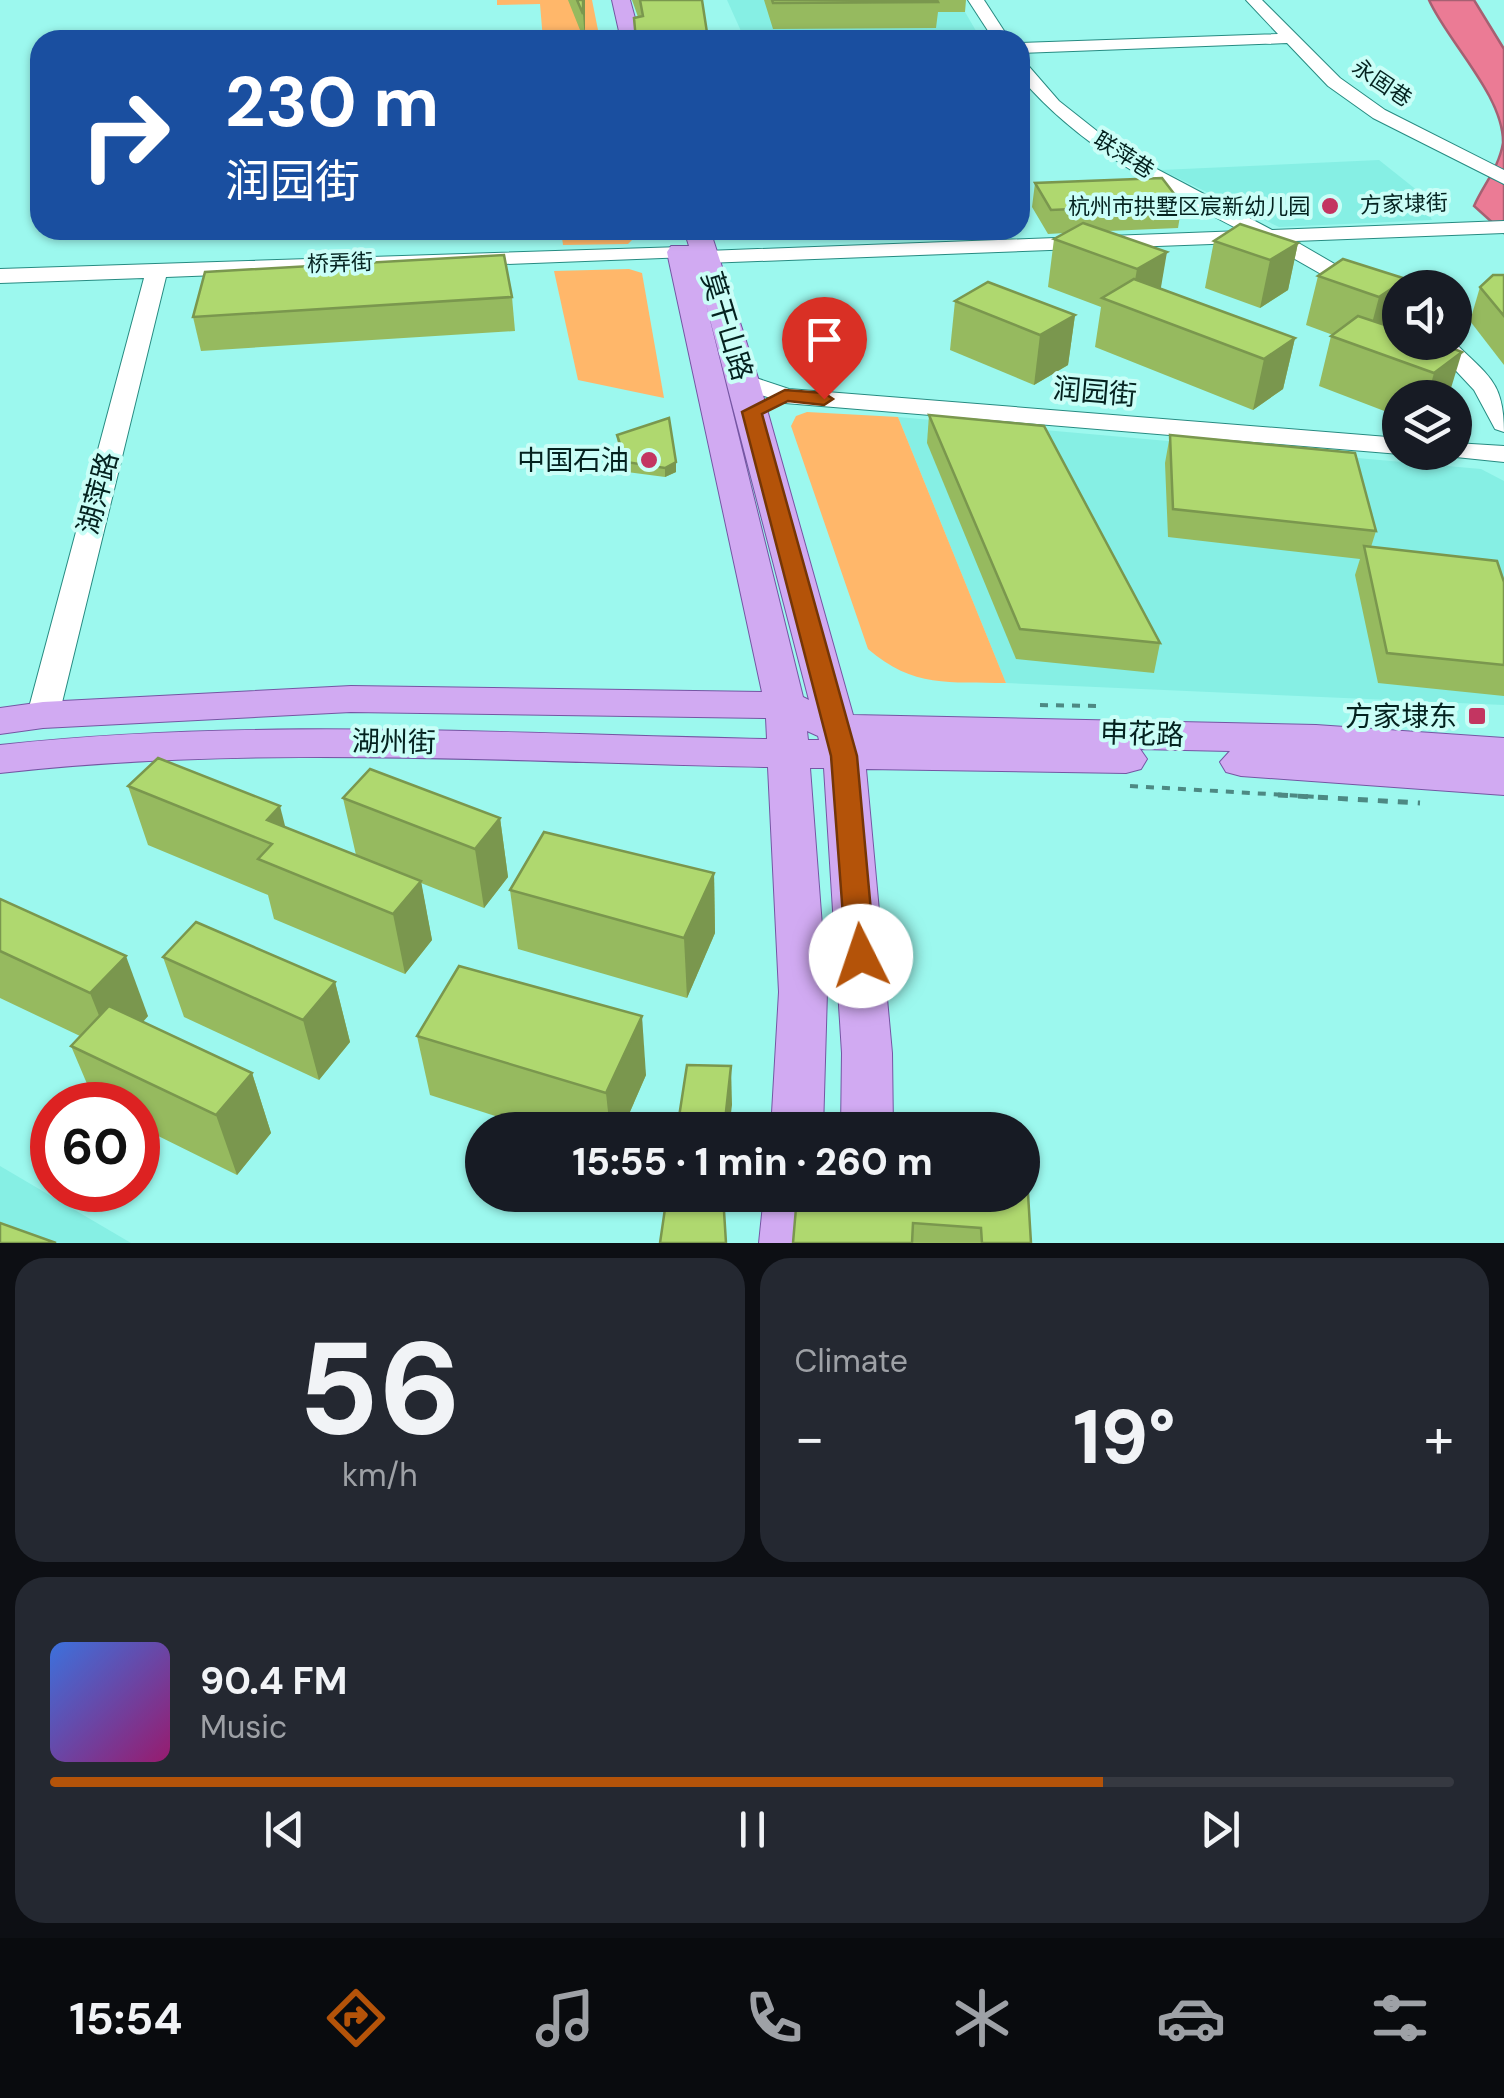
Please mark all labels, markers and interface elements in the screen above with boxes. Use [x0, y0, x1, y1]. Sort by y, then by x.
street label: 永固巷 [1347, 53, 1417, 113]
text: 230 m [225, 57, 439, 148]
icon: right [60, 70, 190, 200]
street label: 联萍巷 [1088, 125, 1160, 185]
text: 润园街 [225, 152, 360, 211]
street label: 方家埭街 [1360, 188, 1448, 220]
place label: 杭州市拱墅区宸新幼儿园 [1068, 192, 1310, 221]
marker: 杭州市拱墅区宸新幼儿园 [1319, 195, 1341, 217]
street label: 桥弄街 [307, 247, 373, 279]
street label: 莫干山路 [693, 267, 761, 385]
map controls [1382, 270, 1472, 470]
button: sound [1382, 270, 1472, 360]
pin [782, 297, 867, 400]
icon: arrive [797, 312, 852, 367]
street label: 润园街 [1052, 370, 1138, 414]
button: layers [1382, 380, 1472, 470]
place label: 中国石油 [517, 442, 629, 479]
street label: 湖萍路 [69, 448, 127, 538]
marker: 中国石油 [638, 449, 660, 471]
place label: 方家埭东 [1345, 698, 1457, 735]
marker: 方家埭东 [1466, 705, 1488, 727]
street label: 申花路 [1099, 714, 1185, 754]
street label: 湖州街 [352, 723, 436, 761]
position arrow [809, 904, 913, 1008]
speed limit sign: 60 [30, 1082, 160, 1212]
text: 15:55 · 1 min · 260 m [572, 1137, 933, 1187]
text: 56 [298, 1304, 461, 1473]
text: Climate [795, 1340, 908, 1382]
text: 19° [1073, 1389, 1176, 1486]
text: − [795, 1402, 825, 1474]
text: + [1424, 1402, 1454, 1474]
text: km/h [342, 1454, 418, 1496]
text: 90.4 FM [200, 1656, 347, 1706]
text: Music [200, 1706, 287, 1748]
icon: previous [257, 1802, 312, 1857]
icon: pause [725, 1802, 780, 1857]
icon: next [1193, 1802, 1248, 1857]
icon: directions [321, 1983, 391, 2053]
icon: music [530, 1983, 600, 2053]
icon: phone [739, 1983, 809, 2053]
icon: climate [947, 1983, 1017, 2053]
icon: car [1156, 1983, 1226, 2053]
icon: filters [1365, 1983, 1435, 2053]
text: 15:54 [69, 1989, 182, 2048]

